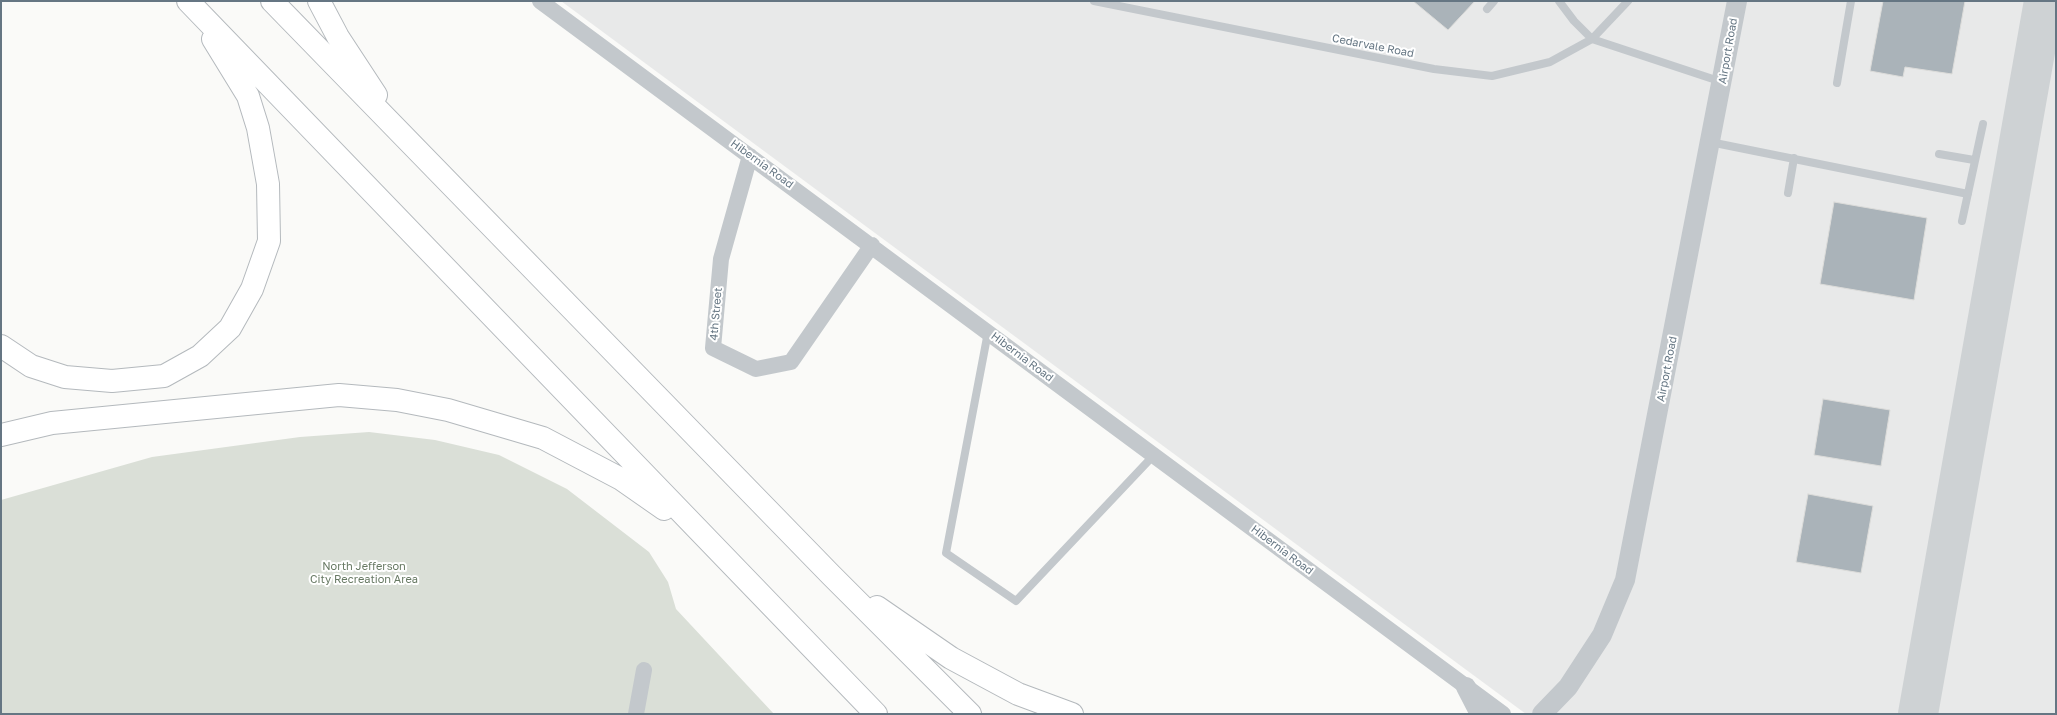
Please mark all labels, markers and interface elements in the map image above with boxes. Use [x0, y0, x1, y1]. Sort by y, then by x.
street label: Airport Road [1716, 17, 1740, 85]
street label: Cedarvale Road [1331, 32, 1415, 60]
street label: Hibernia Road [728, 137, 796, 191]
street label: 4th Street [707, 287, 725, 341]
street label: Hibernia Road [988, 329, 1056, 385]
street label: Airport Road [1654, 335, 1680, 403]
street label: Hibernia Road [1248, 522, 1316, 578]
park label: North Jefferson City Recreation Area [310, 560, 418, 586]

